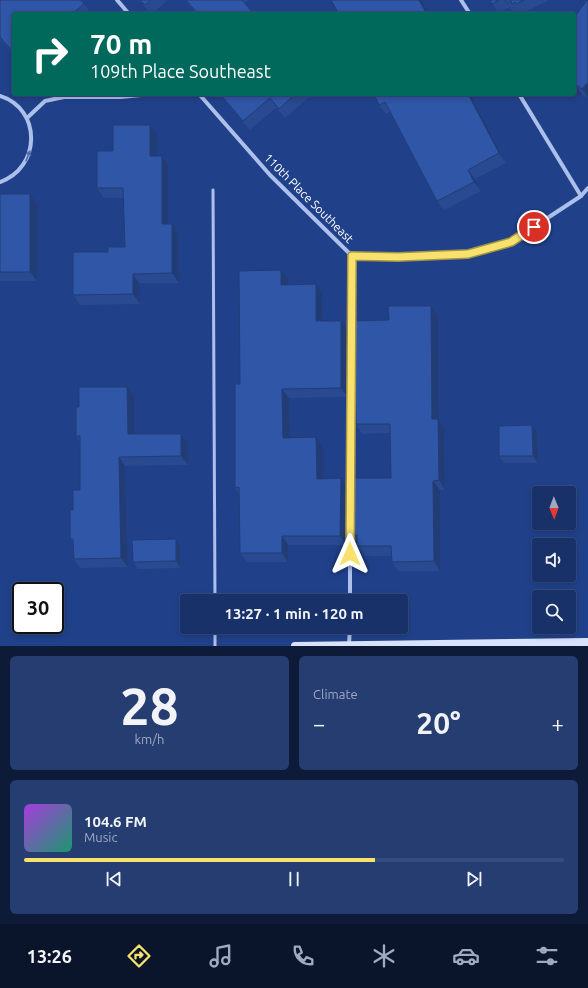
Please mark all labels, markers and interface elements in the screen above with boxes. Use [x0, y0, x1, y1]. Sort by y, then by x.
icon: right [24, 28, 76, 80]
text: 70 m [90, 28, 152, 59]
text: 109th Place Southeast [90, 61, 271, 81]
one-way arrow [25, 150, 31, 162]
street label: 110th Place Southeast [262, 151, 356, 245]
pin [517, 210, 551, 244]
icon: arrive [523, 216, 545, 238]
north arrow [532, 486, 576, 530]
map controls [532, 486, 576, 634]
position arrow [329, 533, 371, 575]
button: sound [532, 538, 576, 582]
speed limit sign: 30 [12, 582, 64, 634]
button: search [532, 590, 576, 634]
text: 13:27 · 1 min · 120 m [225, 605, 363, 622]
text: 28 [120, 677, 179, 735]
text: Climate [313, 687, 358, 701]
text: 20° [416, 706, 461, 740]
text: − [313, 711, 325, 736]
text: + [552, 711, 564, 736]
text: km/h [134, 732, 165, 746]
text: 104.6 FM [84, 813, 147, 830]
text: Music [84, 830, 118, 844]
icon: previous [103, 868, 125, 890]
icon: pause [283, 868, 305, 890]
icon: next [463, 868, 485, 890]
icon: directions [125, 942, 153, 970]
icon: music [207, 942, 235, 970]
icon: phone [289, 942, 317, 970]
icon: climate [370, 942, 398, 970]
icon: car [452, 942, 480, 970]
icon: filters [533, 942, 561, 970]
text: 13:26 [27, 946, 72, 966]

